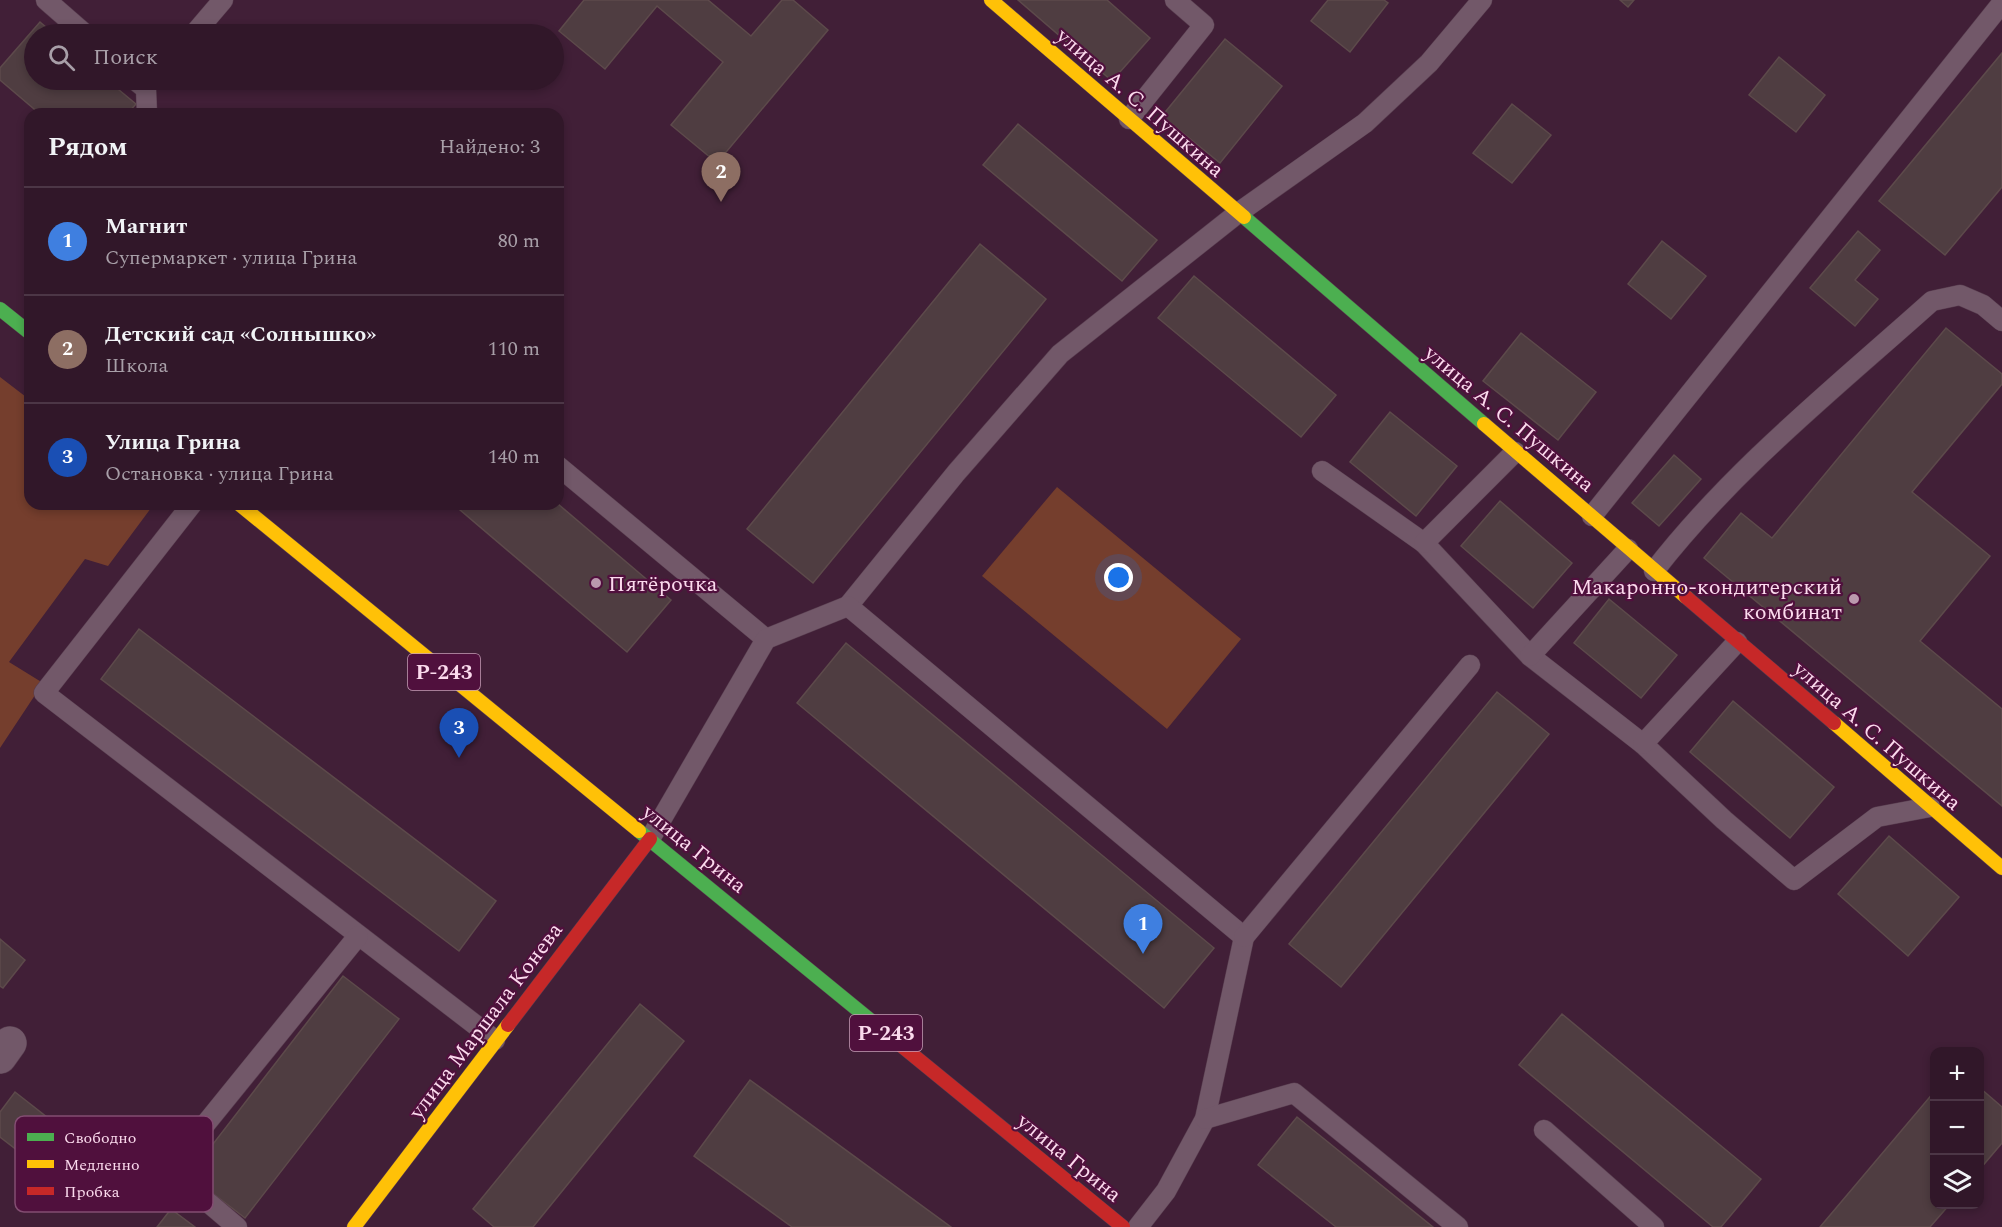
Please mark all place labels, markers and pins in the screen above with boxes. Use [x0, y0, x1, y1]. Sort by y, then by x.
pin: 2 [702, 152, 740, 202]
place label: Пятёрочка [608, 568, 718, 601]
place label: Макаронно-кондитерский комбинат [1571, 571, 1842, 629]
marker: Пятёрочка [589, 576, 603, 590]
marker: Макаронно-кондитерский комбинат [1847, 592, 1861, 606]
pin: 3 [440, 708, 478, 758]
pin: 1 [1124, 904, 1162, 954]

